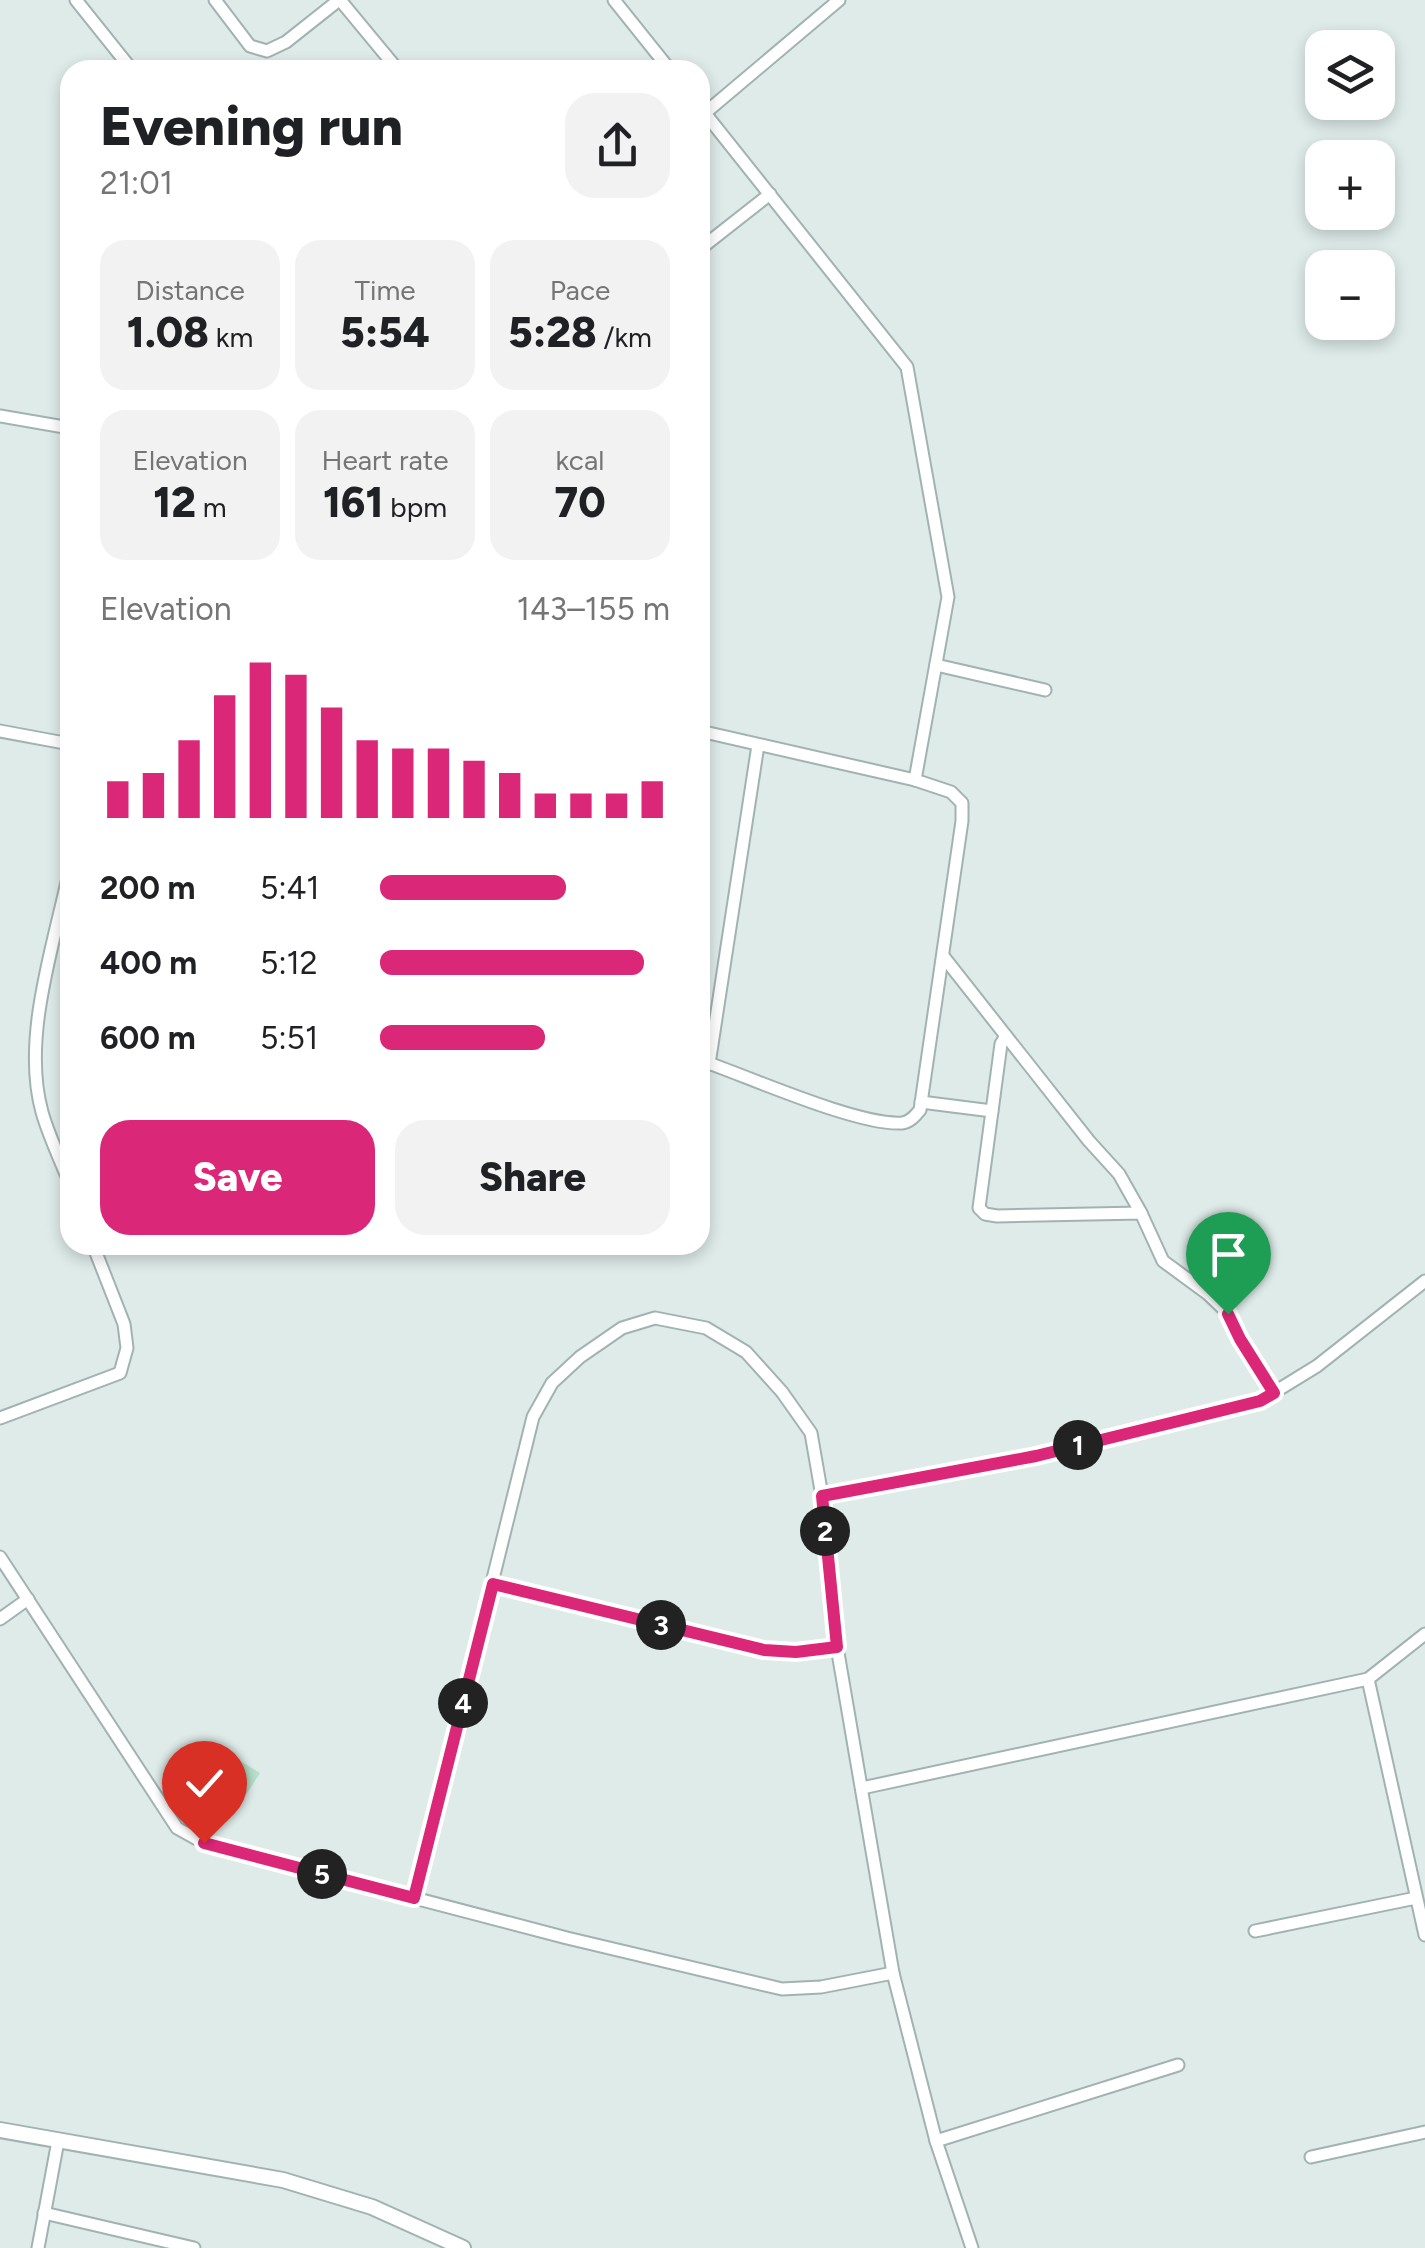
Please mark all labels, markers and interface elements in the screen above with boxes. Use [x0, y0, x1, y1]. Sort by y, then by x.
map controls [1305, 30, 1395, 340]
button: layers [1305, 30, 1395, 120]
text: Evening run [100, 93, 403, 159]
button: share [565, 93, 670, 198]
button: + [1305, 140, 1395, 230]
text: 21:01 [100, 164, 173, 202]
button: − [1305, 250, 1395, 340]
text: Distance [135, 273, 245, 307]
text: Time [354, 273, 416, 307]
text: Pace [550, 273, 610, 307]
text: 1.08 [127, 307, 209, 358]
text: 5:54 [340, 307, 430, 358]
text: 5:28 [508, 307, 597, 358]
text: km [209, 320, 253, 354]
text: /km [597, 320, 652, 354]
text: Elevation [132, 443, 248, 477]
text: Heart rate [321, 443, 449, 477]
text: kcal [556, 443, 604, 477]
text: 12 [153, 477, 196, 528]
text: 161 [323, 477, 383, 528]
text: 70 [554, 477, 606, 528]
text: m [196, 490, 227, 524]
text: bpm [383, 490, 447, 524]
text: Elevation [100, 590, 232, 628]
text: 143–155 m [517, 590, 670, 628]
text: 200 m [100, 869, 196, 907]
text: 5:41 [260, 869, 320, 907]
text: 400 m [100, 944, 197, 982]
text: 5:12 [260, 944, 318, 982]
text: 600 m [100, 1019, 196, 1057]
text: 5:51 [260, 1019, 318, 1057]
button: Save [100, 1120, 375, 1235]
button: Share [395, 1120, 670, 1235]
pin [1186, 1212, 1271, 1315]
icon: arrive [1201, 1227, 1256, 1282]
pin: 1 [1053, 1420, 1103, 1470]
text: 1 [1072, 1428, 1084, 1462]
pin: 2 [800, 1506, 850, 1556]
text: 2 [817, 1514, 833, 1548]
pin: 3 [636, 1600, 686, 1650]
text: 3 [653, 1608, 669, 1642]
pin: 4 [438, 1678, 488, 1728]
text: 4 [454, 1686, 472, 1720]
pin [162, 1741, 247, 1844]
icon: check [177, 1756, 232, 1811]
pin: 5 [297, 1849, 347, 1899]
text: 5 [314, 1857, 330, 1891]

